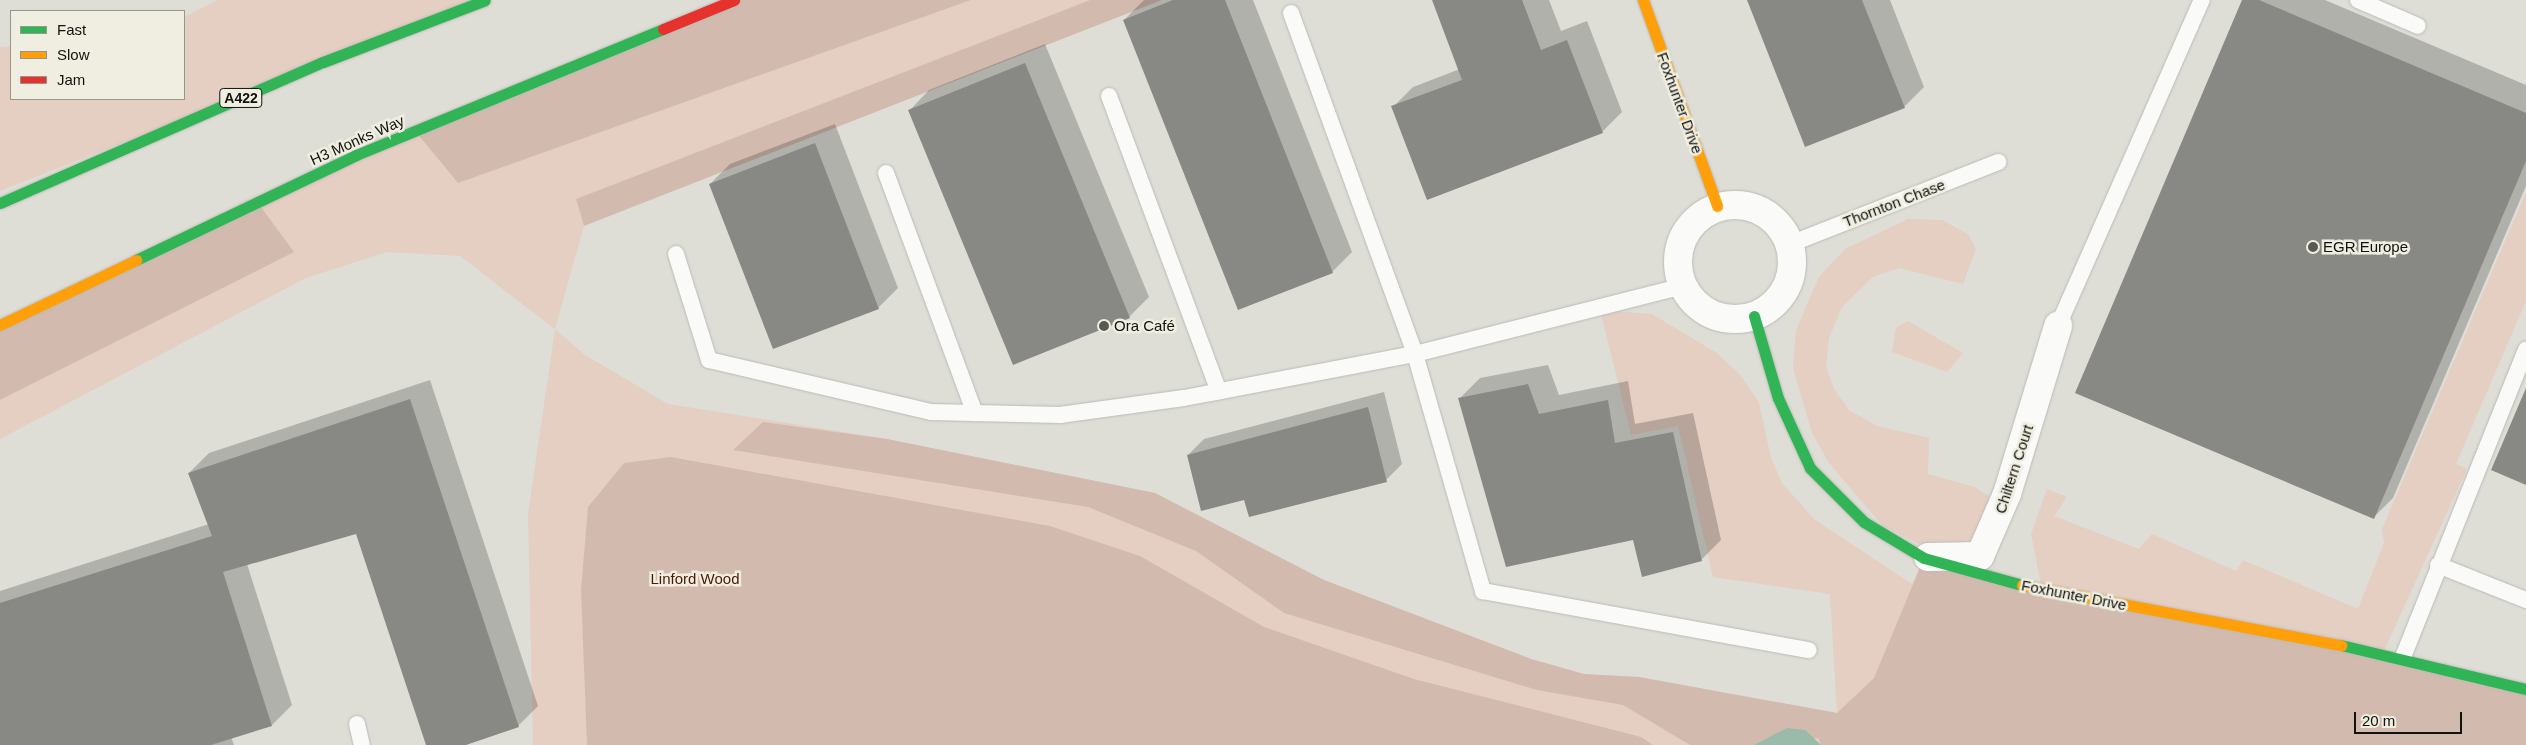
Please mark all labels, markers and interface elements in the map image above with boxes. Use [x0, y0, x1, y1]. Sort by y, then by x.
legend [10, 10, 185, 100]
text: Fast [57, 21, 86, 38]
text: Slow [57, 46, 90, 63]
street label: Foxhunter Drive [1653, 50, 1707, 156]
text: Jam [57, 71, 85, 88]
road number: A422 [218, 86, 264, 110]
street label: H3 Monks Way [307, 111, 407, 169]
street label: Thornton Chase [1841, 175, 1947, 231]
place label: EGR Europe [2323, 238, 2408, 256]
marker: EGR Europe [2307, 241, 2319, 253]
place label: Ora Café [1114, 317, 1175, 335]
marker: Ora Café [1098, 320, 1110, 332]
street label: Chiltern Court [1991, 422, 2037, 516]
park label: Linford Wood [651, 570, 739, 588]
street label: Foxhunter Drive [2020, 576, 2128, 614]
scale bar [2356, 702, 2464, 734]
text: 20 m [2362, 712, 2395, 729]

